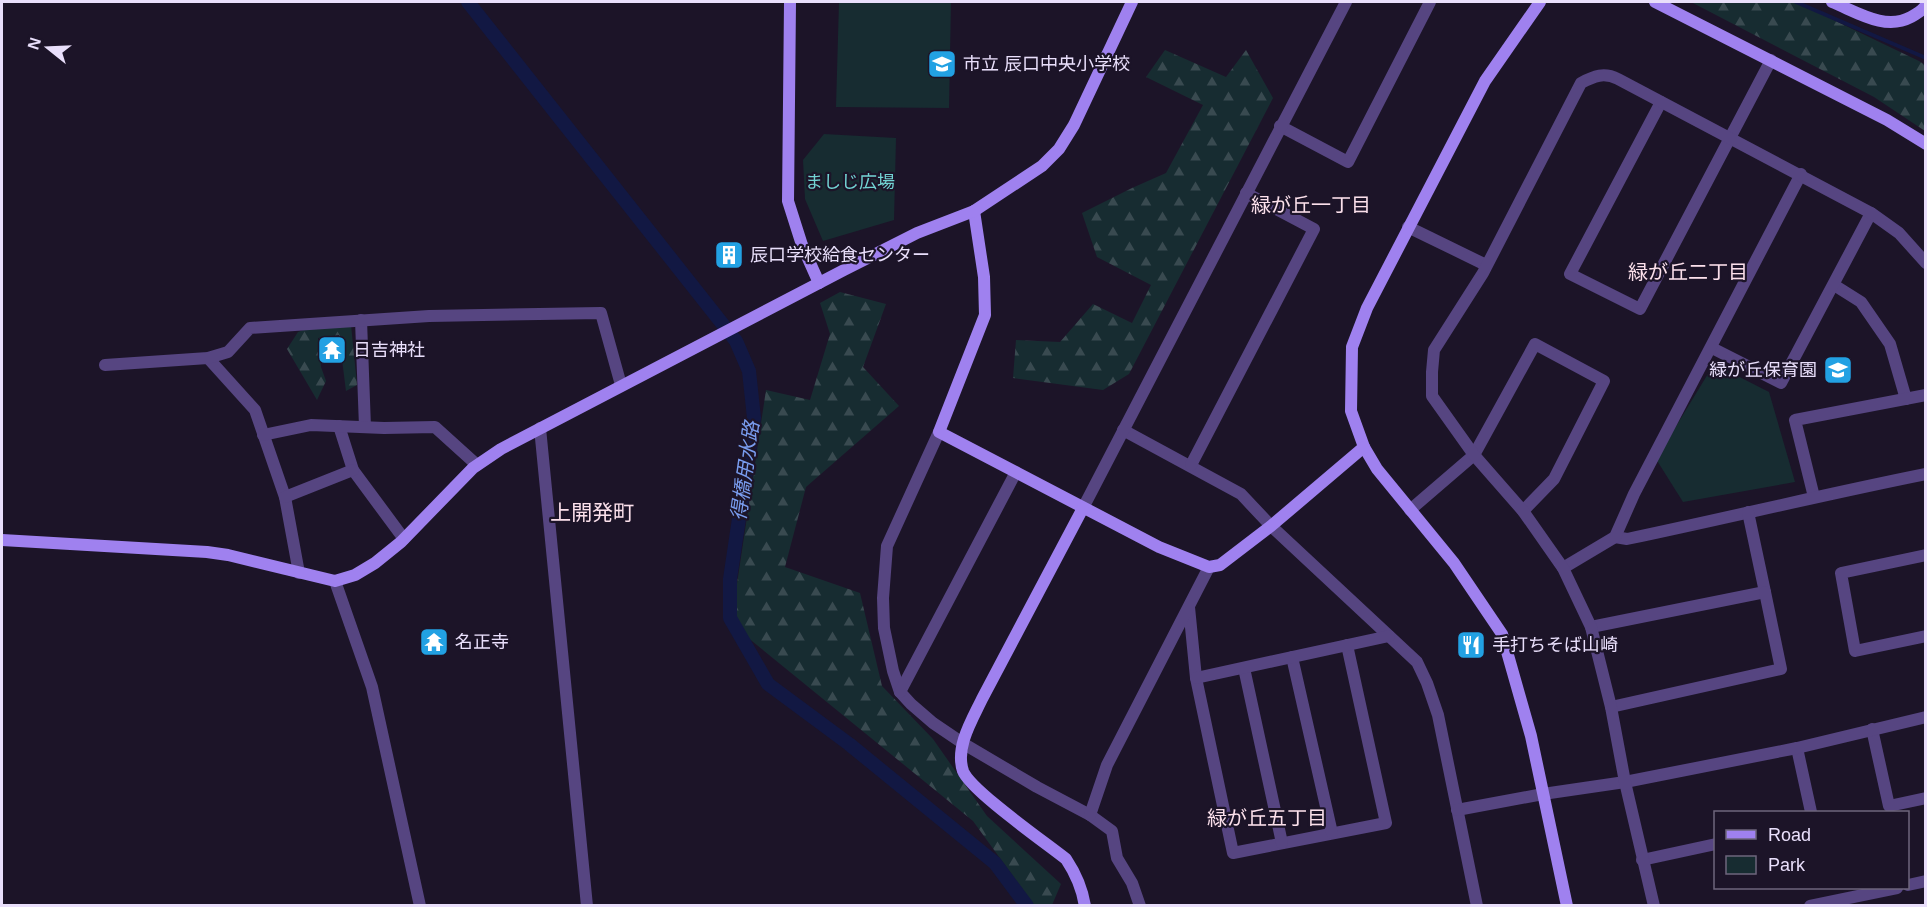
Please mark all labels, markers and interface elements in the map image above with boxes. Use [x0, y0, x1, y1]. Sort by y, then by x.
north arrow [18, 18, 78, 78]
text: N [24, 35, 44, 52]
school or university icon: 市立 辰口中央小学校 [926, 48, 958, 80]
place label: 市立 辰口中央小学校 [963, 54, 1130, 74]
park label: ましじ広場 [805, 172, 895, 192]
district label: 緑が丘一丁目 [1251, 194, 1371, 216]
building icon: 辰口学校給食センター [713, 239, 745, 271]
place label: 辰口学校給食センター [750, 245, 930, 265]
district label: 緑が丘二丁目 [1628, 261, 1748, 283]
temple icon: 日吉神社 [316, 334, 348, 366]
place label: 日吉神社 [353, 340, 425, 360]
school or university icon: 緑が丘保育園 [1822, 354, 1854, 386]
place label: 緑が丘保育園 [1709, 360, 1817, 380]
water label: 得橋用水路 [727, 418, 763, 522]
district label: 上開発町 [550, 501, 634, 524]
temple icon: 名正寺 [418, 626, 450, 658]
restaurant icon: 手打ちそば山崎 [1455, 629, 1487, 661]
place label: 名正寺 [455, 632, 509, 652]
place label: 手打ちそば山崎 [1492, 635, 1618, 655]
district label: 緑が丘五丁目 [1207, 807, 1327, 829]
legend [1714, 811, 1909, 889]
text: Road [1768, 825, 1811, 845]
text: Park [1768, 855, 1806, 875]

